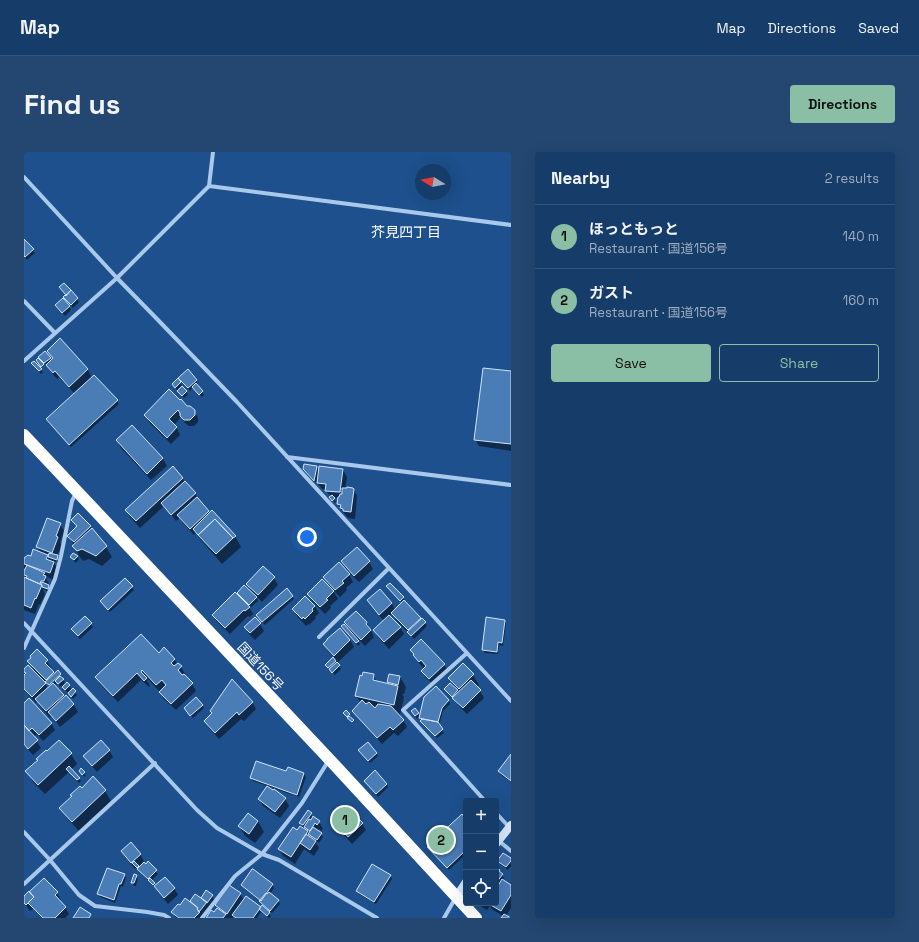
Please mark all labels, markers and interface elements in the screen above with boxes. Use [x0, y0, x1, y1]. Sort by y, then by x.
text: Map [20, 15, 60, 40]
text: Map [716, 19, 746, 37]
text: Directions [768, 19, 836, 37]
text: Saved [858, 19, 899, 37]
button: Directions [790, 85, 895, 123]
text: Find us [24, 86, 121, 122]
north arrow [415, 164, 451, 200]
text: Nearby [551, 167, 610, 189]
text: 2 results [825, 170, 879, 187]
text: ほっともっと [589, 219, 679, 238]
district label: 芥見四丁目 [371, 223, 441, 241]
text: 1 [561, 228, 567, 245]
text: 140 m [843, 228, 879, 245]
text: Restaurant · 国道156号 [589, 240, 728, 257]
text: ガスト [589, 283, 634, 302]
text: 2 [560, 292, 568, 309]
text: 160 m [843, 292, 879, 309]
text: Restaurant · 国道156号 [589, 304, 728, 321]
button: Save [551, 344, 711, 382]
button: Share [719, 344, 879, 382]
your location [297, 527, 317, 547]
street label: 国道156号 [234, 639, 287, 694]
map controls [463, 798, 499, 906]
button: + [463, 798, 499, 834]
pin: 1 [332, 805, 358, 835]
pin: 2 [428, 825, 454, 855]
button: − [463, 834, 499, 870]
button: locate [463, 870, 499, 906]

